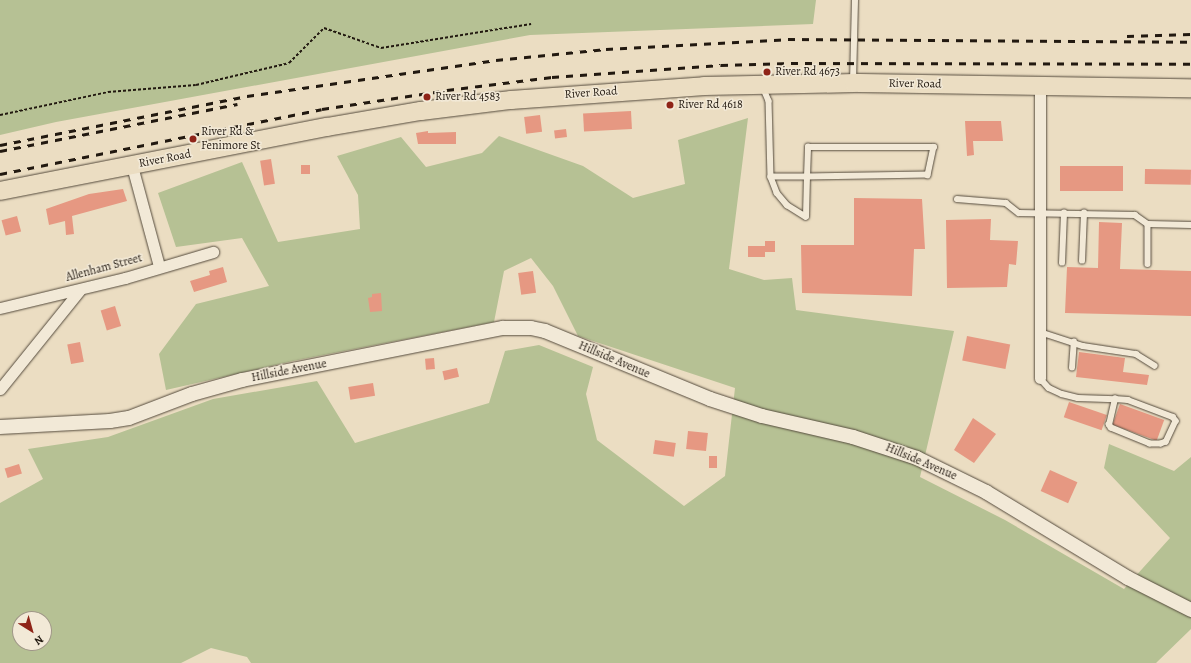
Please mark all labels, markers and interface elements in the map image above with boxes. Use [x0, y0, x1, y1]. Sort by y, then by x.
place label: River Rd 4673 [775, 65, 840, 79]
marker: River Rd 4673 [762, 67, 772, 77]
street label: River Road [888, 76, 942, 92]
street label: River Road [564, 84, 618, 102]
place label: River Rd 4583 [435, 90, 500, 104]
marker: River Rd 4583 [422, 92, 432, 102]
place label: River Rd 4618 [678, 98, 743, 112]
marker: River Rd 4618 [665, 100, 675, 110]
place label: River Rd & Fenimore St [201, 125, 260, 153]
marker: River Rd & Fenimore St [188, 134, 198, 144]
street label: River Road [138, 147, 192, 171]
street label: Allenham Street [64, 251, 144, 285]
street label: Hillside Avenue [576, 338, 652, 382]
street label: Hillside Avenue [250, 357, 328, 385]
street label: Hillside Avenue [883, 440, 959, 484]
north arrow [12, 611, 52, 651]
text: N [31, 632, 47, 649]

